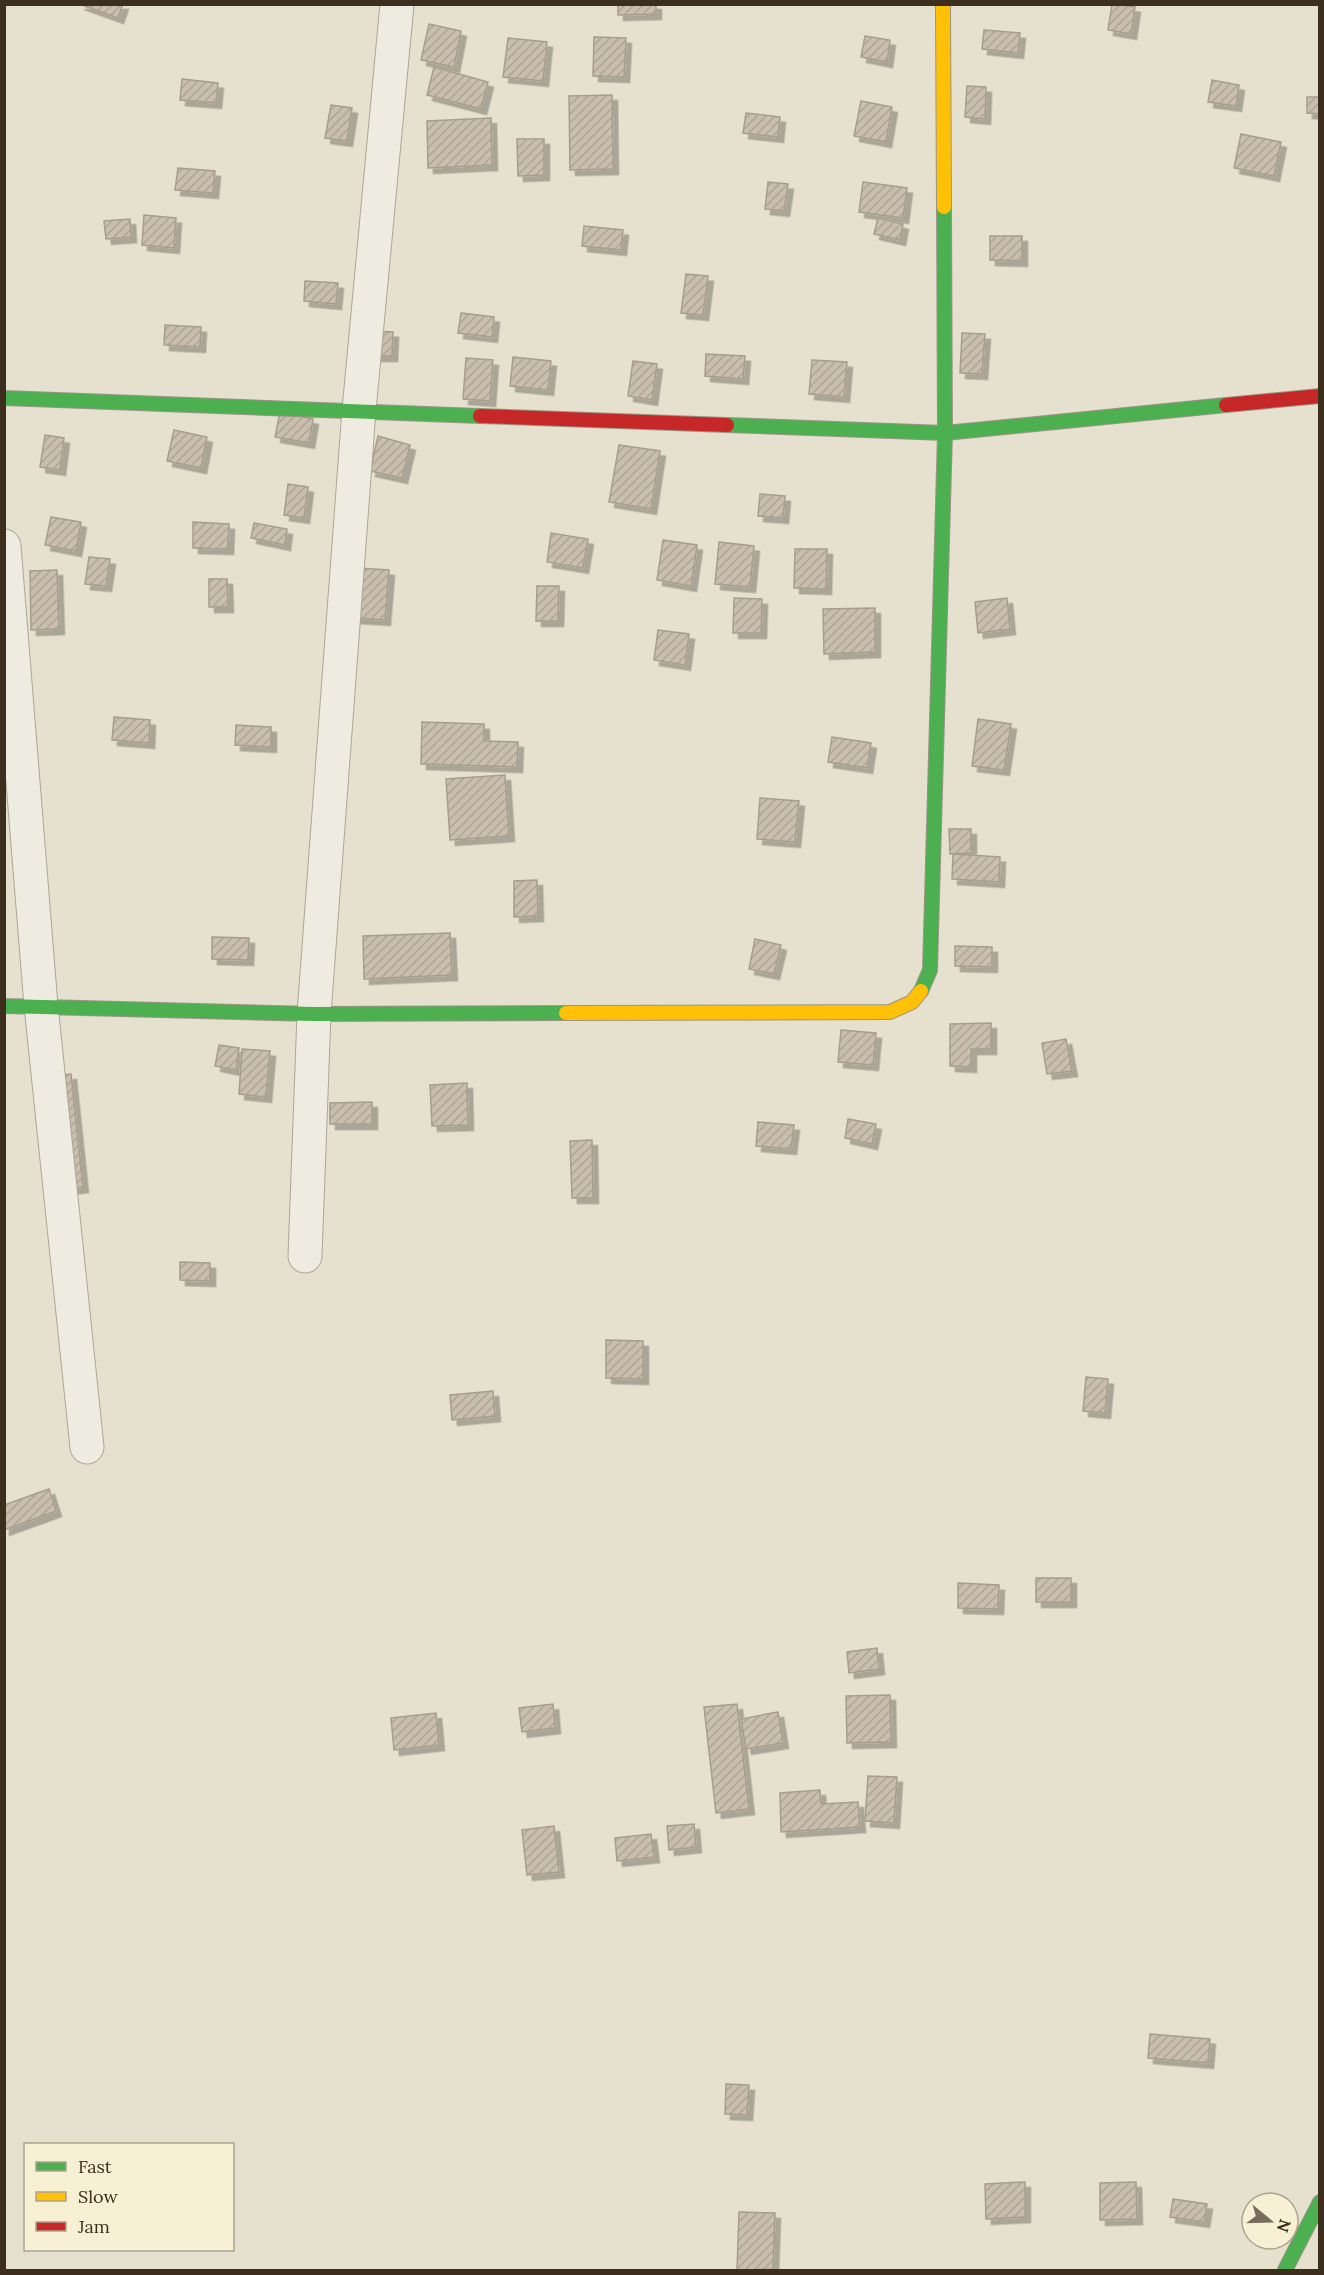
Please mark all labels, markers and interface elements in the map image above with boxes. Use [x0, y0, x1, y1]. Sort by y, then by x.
legend [24, 2143, 234, 2251]
text: Fast [78, 2155, 112, 2178]
text: Slow [78, 2185, 118, 2208]
north arrow [1240, 2191, 1300, 2251]
text: Jam [77, 2215, 110, 2238]
text: N [1273, 2217, 1296, 2235]

